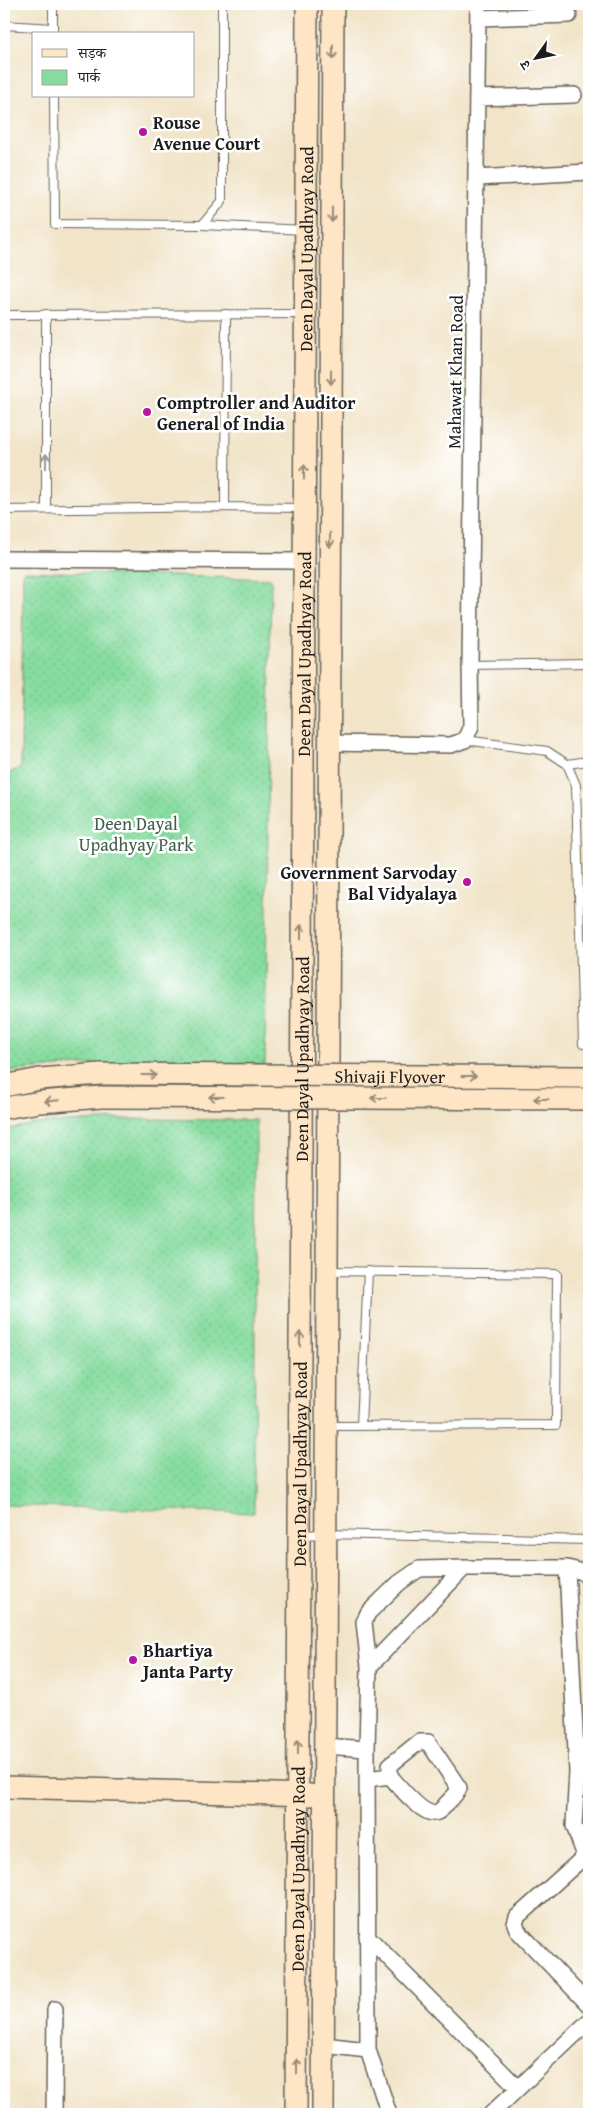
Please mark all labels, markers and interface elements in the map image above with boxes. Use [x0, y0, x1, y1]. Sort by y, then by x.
legend [32, 32, 195, 98]
north arrow [510, 32, 560, 82]
text: सड़क [77, 42, 107, 63]
one-way arrow [328, 44, 338, 60]
text: उ [514, 56, 536, 74]
text: पार्क [77, 66, 101, 87]
place label: Rouse Avenue Court [153, 109, 260, 157]
marker: Rouse Avenue Court [137, 126, 149, 138]
street label: Deen Dayal Upadhyay Road [292, 146, 320, 352]
one-way arrow [327, 206, 337, 223]
street label: Mahawat Khan Road [440, 294, 470, 449]
one-way arrow [326, 369, 336, 385]
place label: Comptroller and Auditor General of India [157, 389, 356, 437]
marker: Comptroller and Auditor General of India [141, 406, 153, 418]
one-way arrow [41, 453, 51, 469]
one-way arrow [299, 464, 308, 480]
one-way arrow [325, 532, 335, 548]
street label: Deen Dayal Upadhyay Road [290, 551, 318, 757]
park label: Deen Dayal Upadhyay Park [79, 810, 194, 858]
place label: Government Sarvoday Bal Vidyalaya [280, 859, 458, 907]
marker: Government Sarvoday Bal Vidyalaya [461, 876, 473, 888]
one-way arrow [297, 924, 306, 940]
street label: Deen Dayal Upadhyay Road [287, 956, 316, 1162]
street label: Shivaji Flyover [335, 1062, 446, 1090]
one-way arrow [140, 1070, 157, 1080]
one-way arrow [460, 1071, 477, 1081]
one-way arrow [208, 1092, 224, 1102]
one-way arrow [370, 1093, 386, 1103]
one-way arrow [533, 1094, 549, 1104]
one-way arrow [44, 1096, 60, 1105]
one-way arrow [295, 1332, 305, 1348]
street label: Deen Dayal Upadhyay Road [285, 1361, 313, 1567]
place label: Bhartiya Janta Party [140, 1637, 234, 1685]
marker: Bhartiya Janta Party [127, 1654, 139, 1666]
one-way arrow [293, 1739, 303, 1756]
street label: Deen Dayal Upadhyay Road [283, 1766, 311, 1972]
one-way arrow [292, 2058, 302, 2074]

